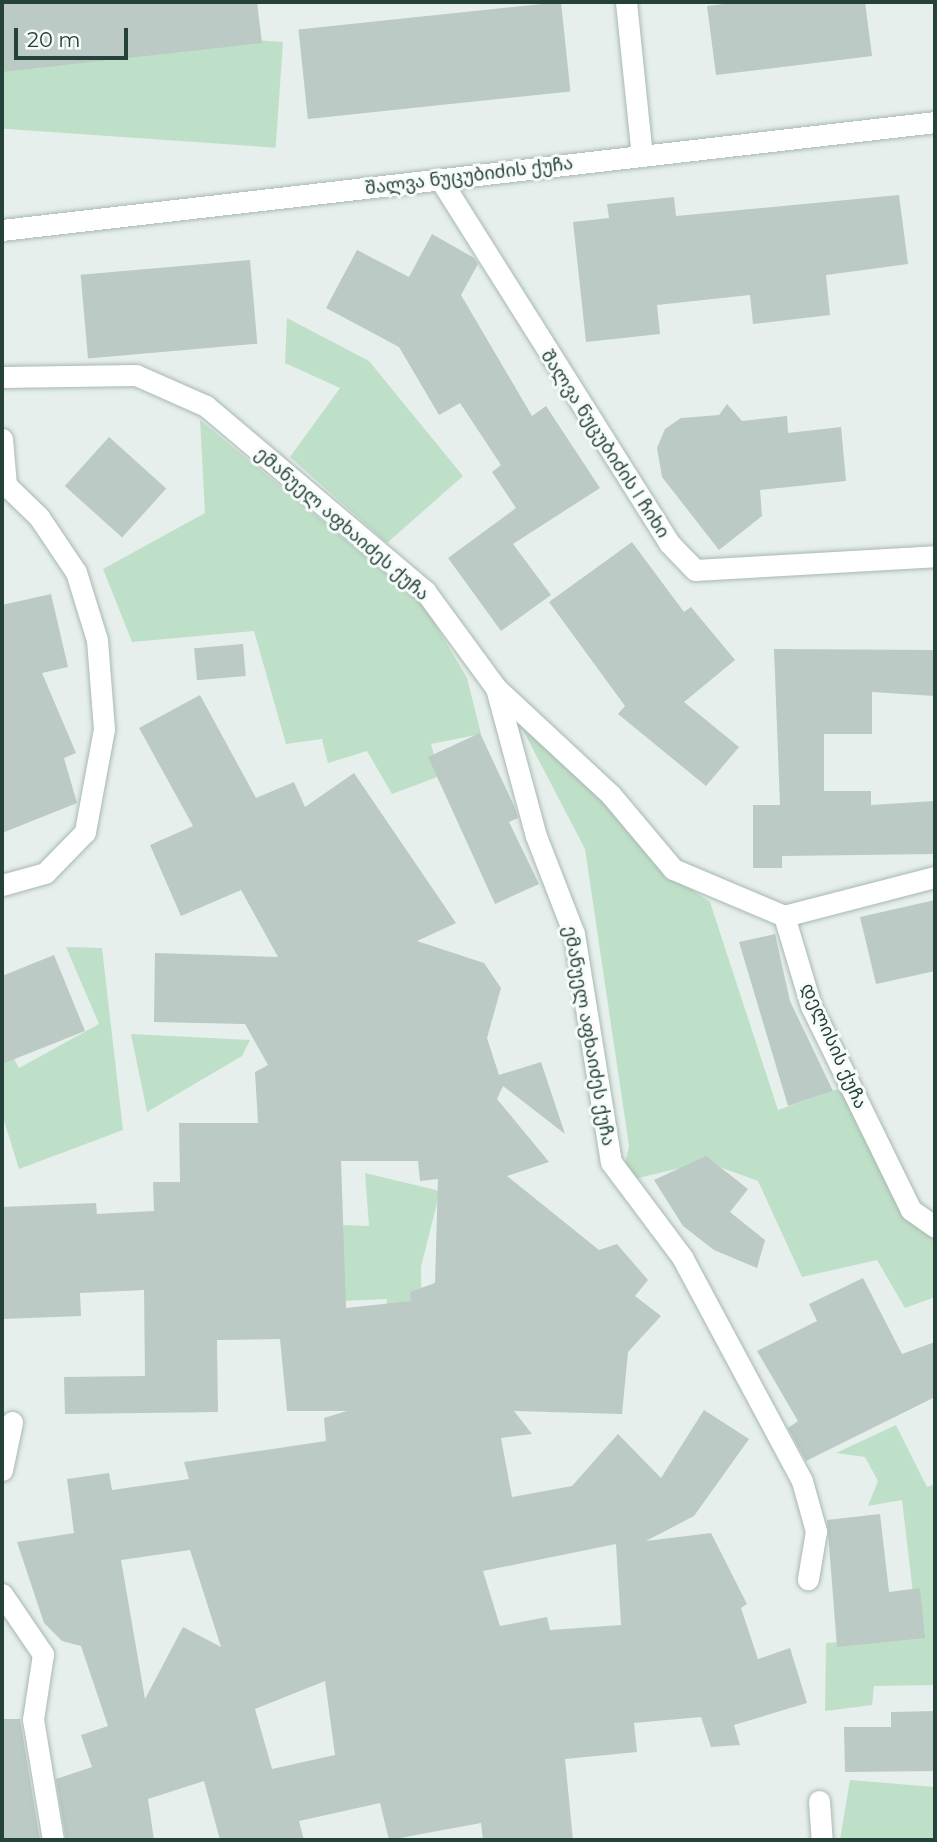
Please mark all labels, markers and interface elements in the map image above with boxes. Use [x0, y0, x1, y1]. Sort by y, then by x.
scale bar [18, 14, 131, 58]
text: 20 m [27, 27, 81, 52]
street label: შალვა ნუცუბიძის ქუჩა [364, 153, 574, 199]
street label: შალვა ნუცუბიძის I ჩიხი [536, 346, 674, 542]
street label: ემანუელ აფხაიძეს ქუჩა [251, 443, 433, 605]
street label: ემანუელ აფხაიძეს ქუჩა [559, 924, 619, 1148]
street label: დელისის ქუჩა [797, 980, 871, 1112]

